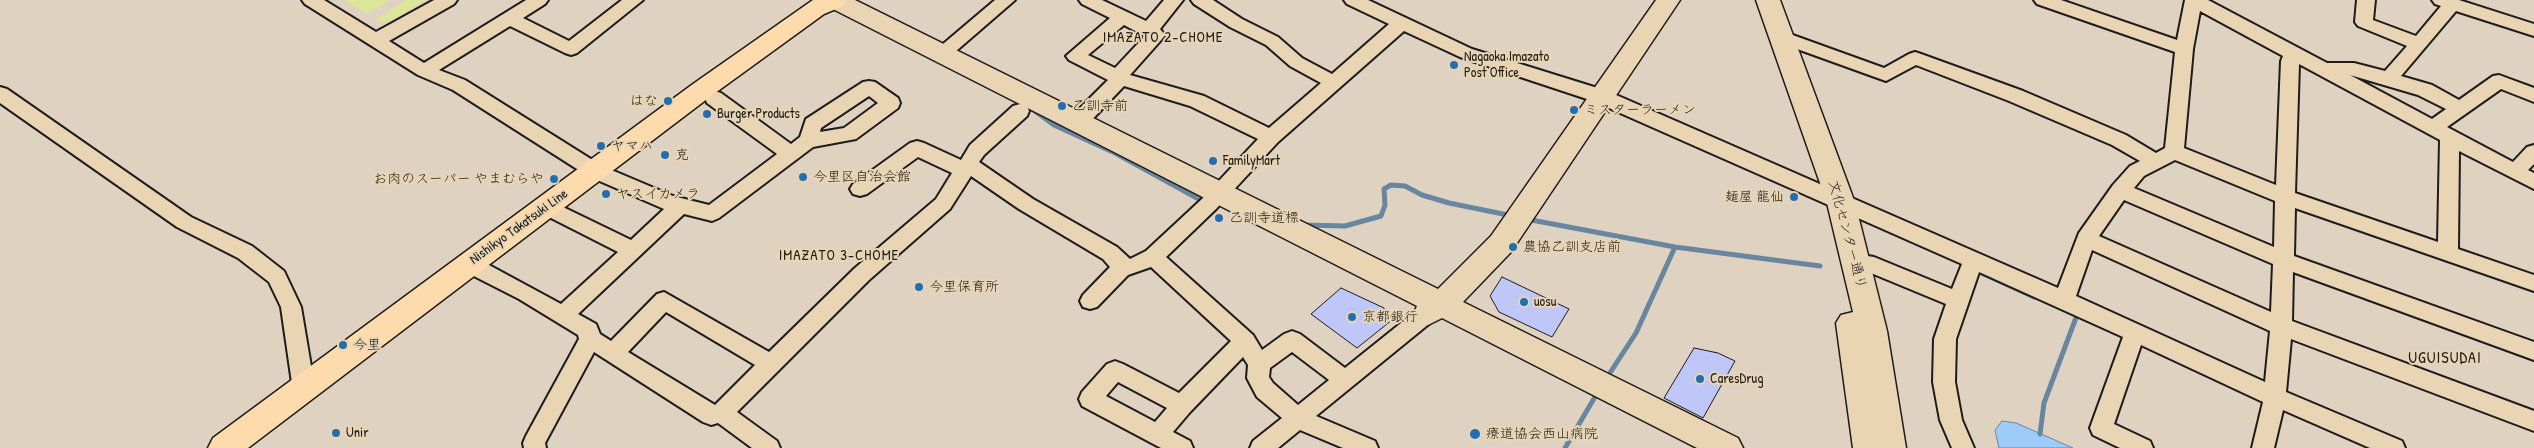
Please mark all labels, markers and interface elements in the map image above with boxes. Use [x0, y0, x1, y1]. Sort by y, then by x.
district label: IMAZATO 2-CHOME [1101, 29, 1225, 47]
place label: Nagaoka Imazato Post Office [1464, 49, 1549, 82]
marker: Nagaoka Imazato Post Office [1448, 59, 1460, 71]
place label: はな [630, 93, 658, 109]
marker: はな [662, 95, 674, 107]
place label: 乙訓寺前 [1072, 98, 1128, 114]
marker: 乙訓寺前 [1056, 100, 1068, 112]
place label: ミスターラーメン [1584, 102, 1696, 118]
marker: ミスターラーメン [1568, 104, 1580, 116]
place label: Burger Products [717, 106, 800, 122]
marker: Burger Products [701, 108, 713, 120]
place label: ヤマハ [611, 138, 653, 154]
marker: ヤマハ [595, 140, 607, 152]
place label: 克 [675, 147, 689, 163]
marker: 克 [659, 149, 671, 161]
place label: FamilyMart [1223, 153, 1280, 169]
marker: FamilyMart [1207, 155, 1219, 167]
place label: 今里区自治会館 [813, 169, 911, 185]
place label: お肉のスーパー やまむらや [373, 171, 544, 187]
marker: 今里区自治会館 [797, 171, 809, 183]
marker: お肉のスーパー やまむらや [548, 173, 560, 185]
street label: 文化センター通り [1824, 179, 1870, 291]
street label: Nishikyo Takatsuki Line [467, 186, 571, 268]
place label: ヤスイカメラ [616, 186, 700, 202]
marker: ヤスイカメラ [600, 188, 612, 200]
place label: 麺屋 龍仙 [1725, 189, 1784, 205]
marker: 麺屋 龍仙 [1788, 191, 1800, 203]
place label: 乙訓寺道標 [1229, 210, 1299, 226]
marker: 乙訓寺道標 [1213, 212, 1225, 224]
place label: 農協乙訓支店前 [1523, 239, 1621, 255]
marker: 農協乙訓支店前 [1507, 241, 1519, 253]
district label: IMAZATO 3-CHOME [777, 247, 901, 265]
place label: 今里保育所 [929, 279, 999, 295]
marker: 今里保育所 [913, 281, 925, 293]
place label: uosu [1534, 294, 1556, 310]
marker: uosu [1518, 296, 1530, 308]
place label: 京都銀行 [1362, 309, 1418, 325]
marker: 京都銀行 [1346, 311, 1358, 323]
place label: 今里 [353, 337, 381, 353]
marker: 今里 [337, 339, 349, 351]
district label: UGUISUDAI [2407, 349, 2483, 369]
place label: CaresDrug [1710, 371, 1763, 387]
marker: CaresDrug [1694, 373, 1706, 385]
place label: Unir [346, 425, 369, 441]
place label: 療道協会西山病院 [1486, 426, 1598, 442]
marker: Unir [330, 427, 342, 439]
marker: 療道協会西山病院 [1468, 427, 1482, 441]

